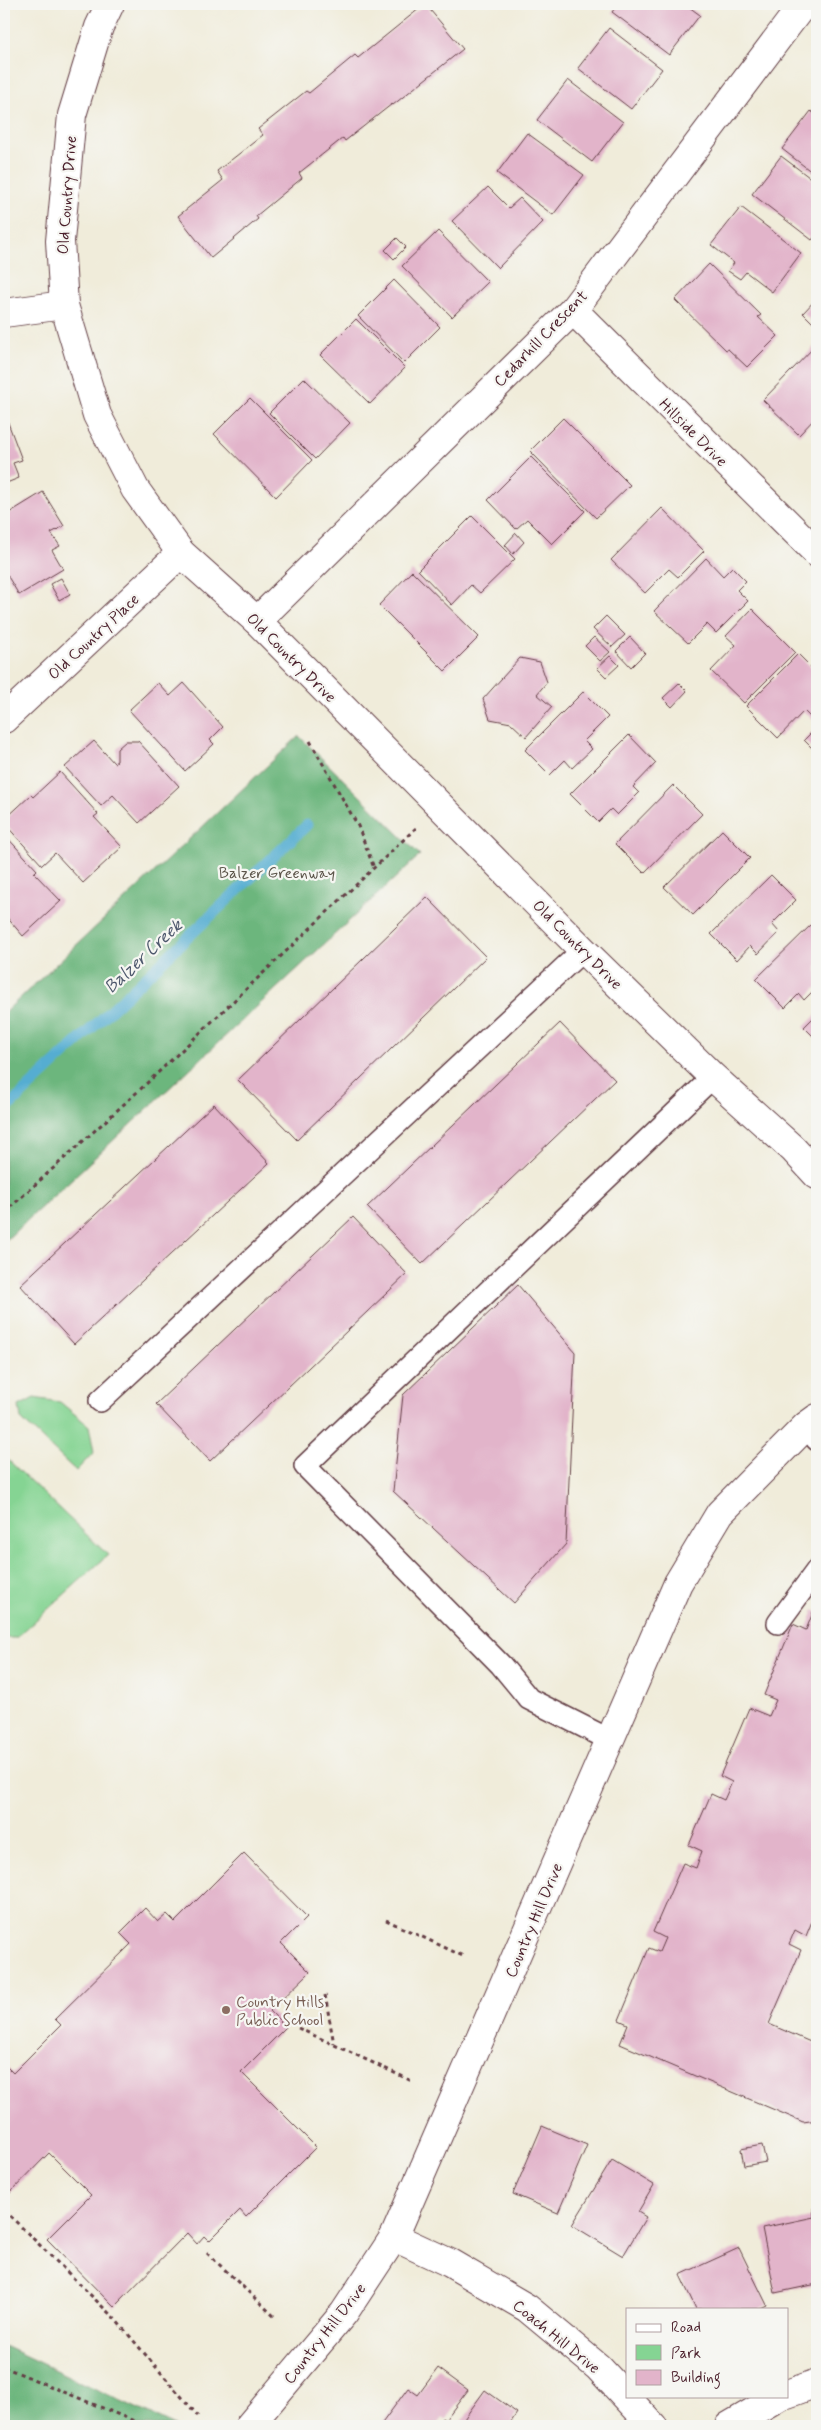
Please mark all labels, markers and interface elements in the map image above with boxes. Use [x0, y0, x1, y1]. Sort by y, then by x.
street label: Old Country Drive [53, 135, 82, 255]
street label: Cedarhill Crescent [489, 286, 593, 392]
street label: Hillside Drive [654, 394, 732, 472]
street label: Old Country Place [44, 589, 144, 685]
street label: Old Country Drive [241, 609, 340, 708]
park label: Balzer Greenway [219, 863, 335, 884]
street label: Old Country Drive [527, 896, 626, 995]
water label: Balzer Creek [99, 914, 189, 999]
street label: Country Hill Drive [501, 1860, 568, 1981]
place label: Country Hills Public School [236, 1992, 324, 2031]
marker: Country Hills Public School [220, 2004, 232, 2016]
street label: Country Hill Drive [279, 2279, 371, 2389]
street label: Coach Hill Drive [508, 2295, 604, 2379]
legend [626, 2308, 788, 2398]
text: Road [671, 2318, 701, 2338]
text: Park [671, 2344, 701, 2364]
text: Building [671, 2368, 721, 2389]

